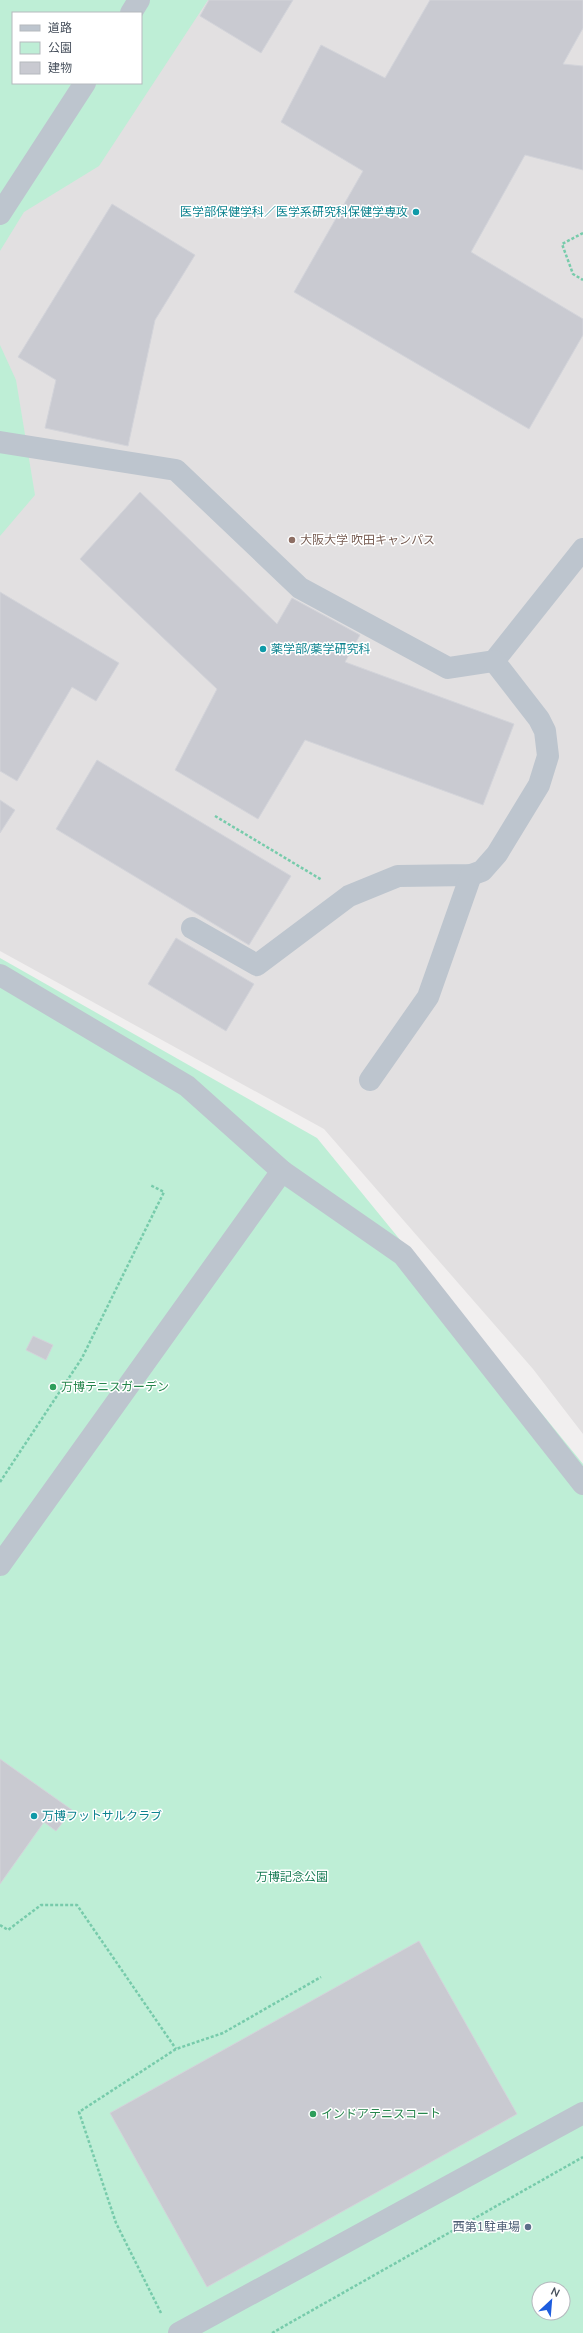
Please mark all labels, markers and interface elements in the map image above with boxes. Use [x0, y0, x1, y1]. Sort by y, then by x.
legend [12, 12, 142, 84]
text: 道路 [48, 20, 72, 36]
text: 公園 [48, 40, 72, 56]
text: 建物 [48, 60, 72, 76]
place label: 医学部保健学科／医学系研究科保健学専攻 [180, 204, 408, 220]
marker: 医学部保健学科／医学系研究科保健学専攻 [411, 207, 421, 217]
place label: 大阪大学 吹田キャンパス [300, 532, 435, 548]
marker: 大阪大学 吹田キャンパス [287, 535, 297, 545]
place label: 薬学部/薬学研究科 [271, 641, 370, 657]
marker: 薬学部/薬学研究科 [258, 644, 268, 654]
place label: 万博テニスガーデン [61, 1379, 169, 1395]
marker: 万博テニスガーデン [48, 1382, 58, 1392]
place label: 万博フットサルクラブ [42, 1808, 162, 1824]
marker: 万博フットサルクラブ [29, 1811, 39, 1821]
park label: 万博記念公園 [256, 1869, 328, 1885]
place label: インドアテニスコート [321, 2106, 441, 2122]
marker: インドアテニスコート [308, 2109, 318, 2119]
place label: 西第1駐車場 [453, 2219, 520, 2235]
marker: 西第1駐車場 [523, 2222, 533, 2232]
north arrow [531, 2281, 571, 2321]
text: N [548, 2284, 562, 2301]

